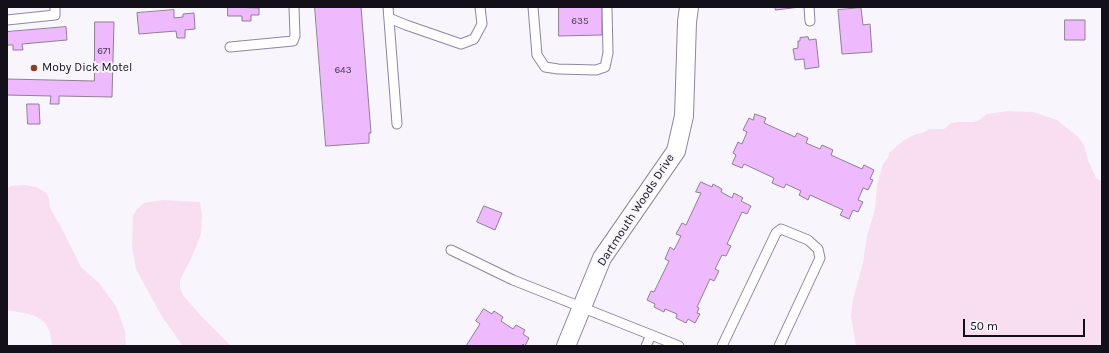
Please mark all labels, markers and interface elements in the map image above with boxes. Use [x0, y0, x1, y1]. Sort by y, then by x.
house number: 635 [571, 15, 589, 27]
house number: 671 [97, 45, 111, 57]
place label: Moby Dick Motel [42, 61, 132, 75]
marker: Moby Dick Motel [29, 63, 39, 73]
house number: 643 [334, 64, 352, 76]
street label: Dartmouth Woods Drive [594, 151, 678, 269]
scale bar [965, 311, 1087, 337]
text: 50 m [970, 319, 998, 333]

